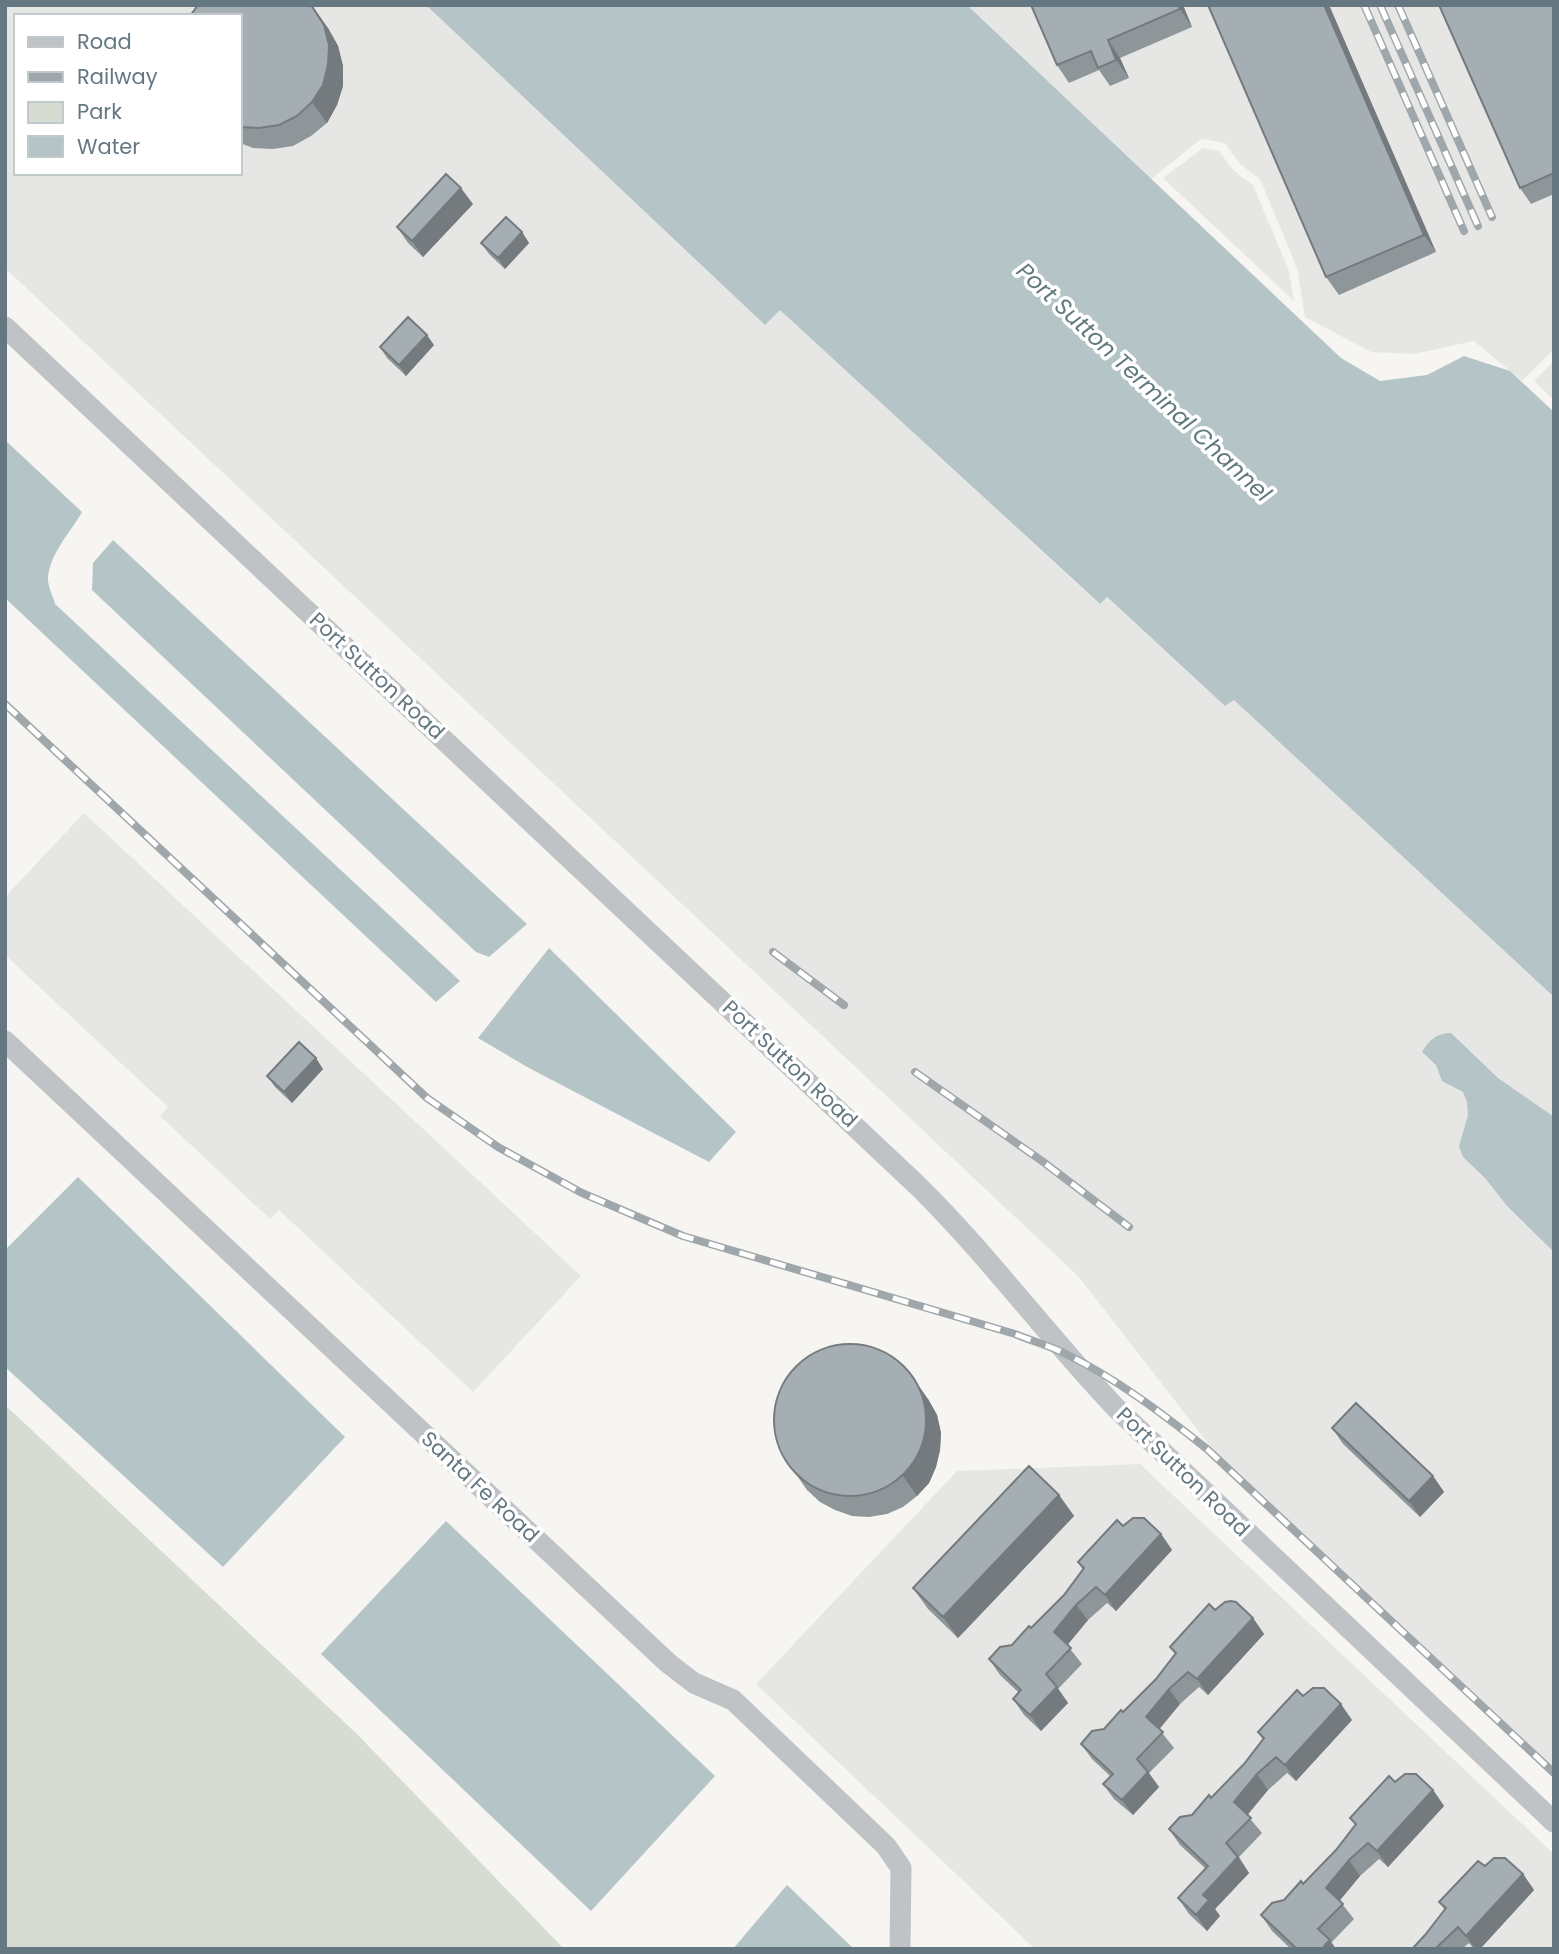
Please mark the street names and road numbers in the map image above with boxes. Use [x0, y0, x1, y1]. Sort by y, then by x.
street label: Port Sutton Road [304, 605, 451, 746]
street label: Port Sutton Road [717, 993, 864, 1134]
street label: Port Sutton Road [1110, 1400, 1256, 1543]
street label: Santa Fe Road [415, 1424, 546, 1549]

